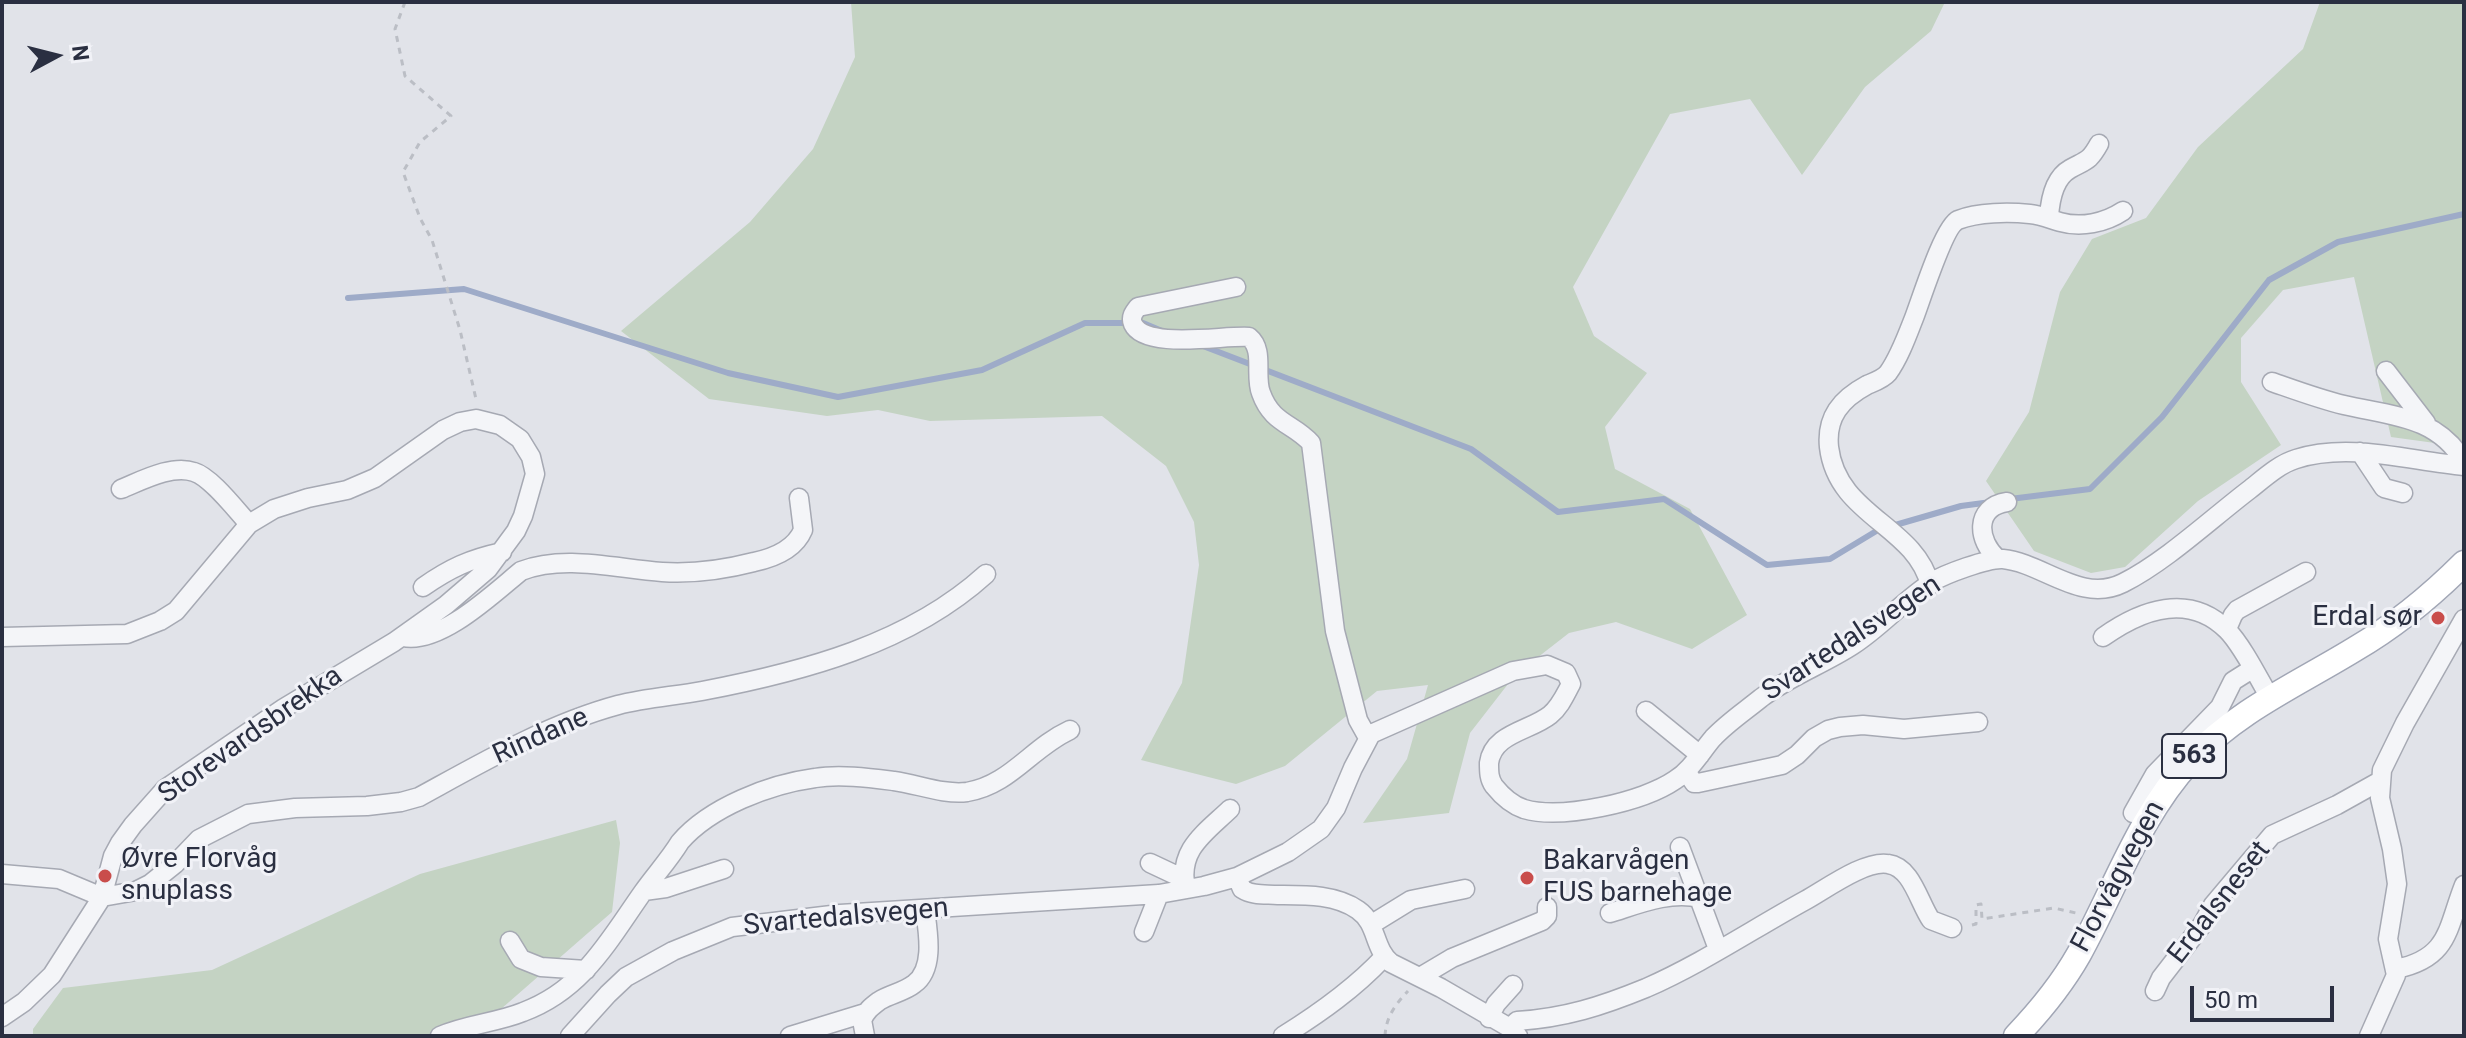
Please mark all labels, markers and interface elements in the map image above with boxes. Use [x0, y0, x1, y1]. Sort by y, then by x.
north arrow [16, 16, 96, 96]
text: N [67, 44, 94, 62]
street label: Svartedalsvegen [1756, 569, 1948, 709]
place label: Erdal sør [2312, 601, 2422, 635]
marker: Erdal sør [2429, 609, 2447, 627]
street label: Storevardsbrekka [153, 660, 349, 812]
street label: Rindane [488, 701, 594, 773]
road number: 563 [2162, 734, 2226, 778]
street label: Florvågvegen [2065, 796, 2173, 958]
street label: Erdalsneset [2162, 835, 2278, 971]
place label: Øvre Florvåg snuplass [121, 843, 277, 909]
place label: Bakarvågen FUS barnehage [1543, 845, 1732, 911]
marker: Øvre Florvåg snuplass [96, 867, 114, 885]
marker: Bakarvågen FUS barnehage [1518, 869, 1536, 887]
street label: Svartedalsvegen [742, 892, 950, 944]
scale bar [2194, 970, 2338, 1020]
text: 50 m [2204, 986, 2258, 1014]

